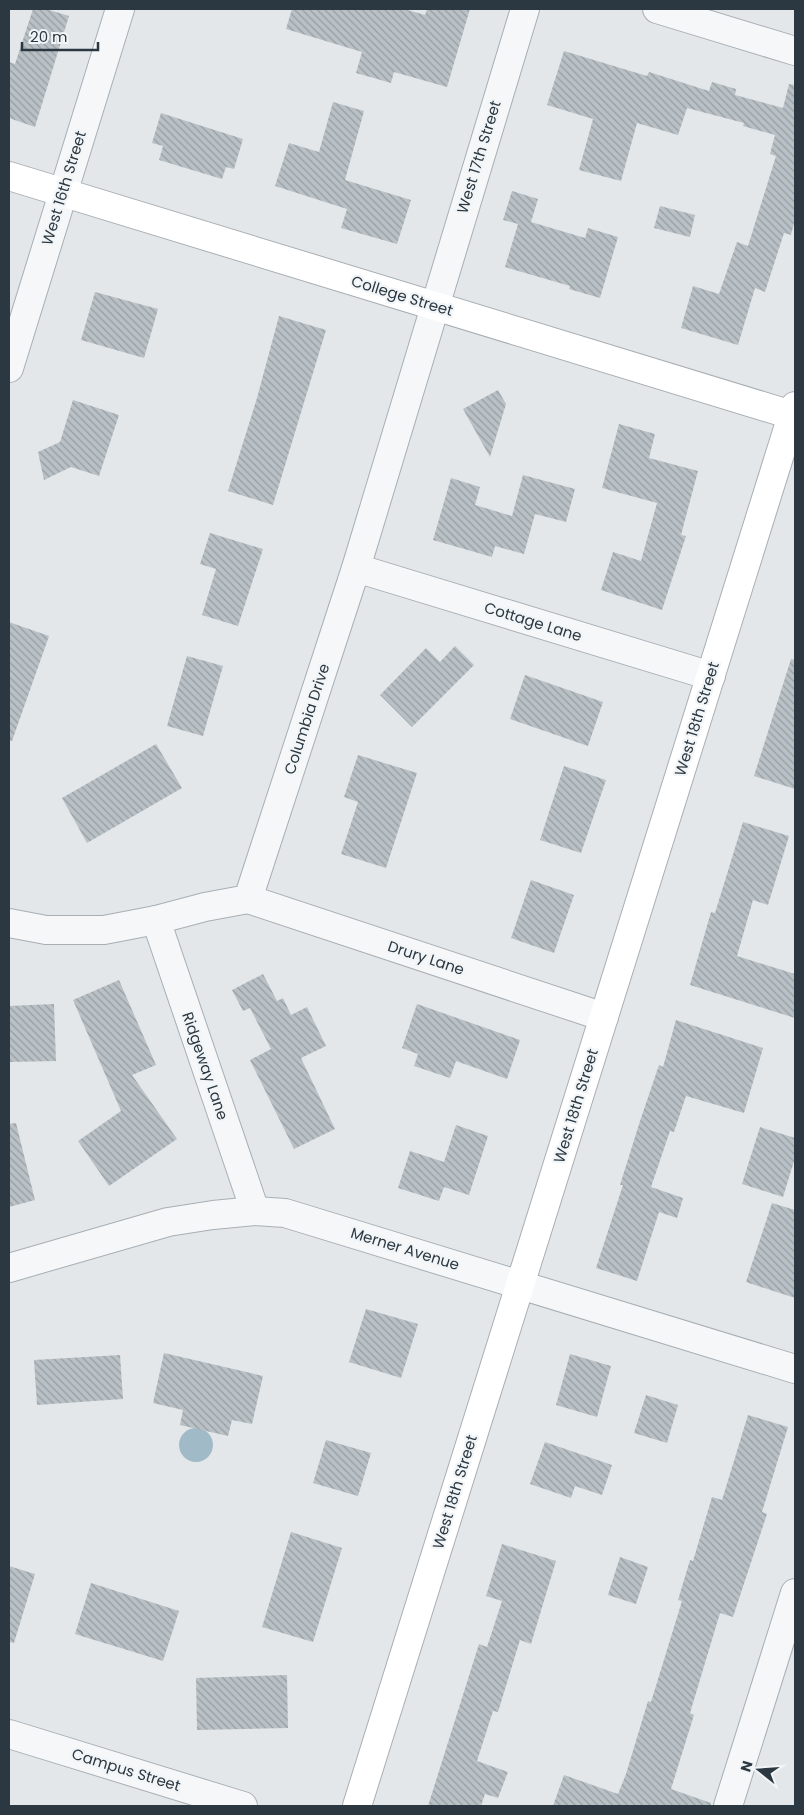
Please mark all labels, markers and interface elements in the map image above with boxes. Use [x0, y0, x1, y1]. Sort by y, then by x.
scale bar [22, 20, 99, 52]
text: 20 m [30, 26, 68, 47]
street label: West 17th Street [451, 98, 506, 216]
street label: West 16th Street [36, 128, 91, 248]
street label: College Street [349, 270, 456, 321]
street label: Cottage Lane [482, 597, 585, 646]
street label: West 18th Street [669, 659, 724, 779]
street label: Columbia Drive [279, 661, 334, 777]
street label: Drury Lane [385, 935, 467, 980]
street label: Ridgeway Lane [177, 1009, 234, 1123]
street label: West 18th Street [548, 1046, 603, 1166]
street label: Merner Avenue [348, 1222, 462, 1275]
street label: West 18th Street [427, 1432, 482, 1552]
street label: Campus Street [69, 1743, 183, 1796]
north arrow [734, 1745, 784, 1795]
text: N [735, 1758, 758, 1774]

